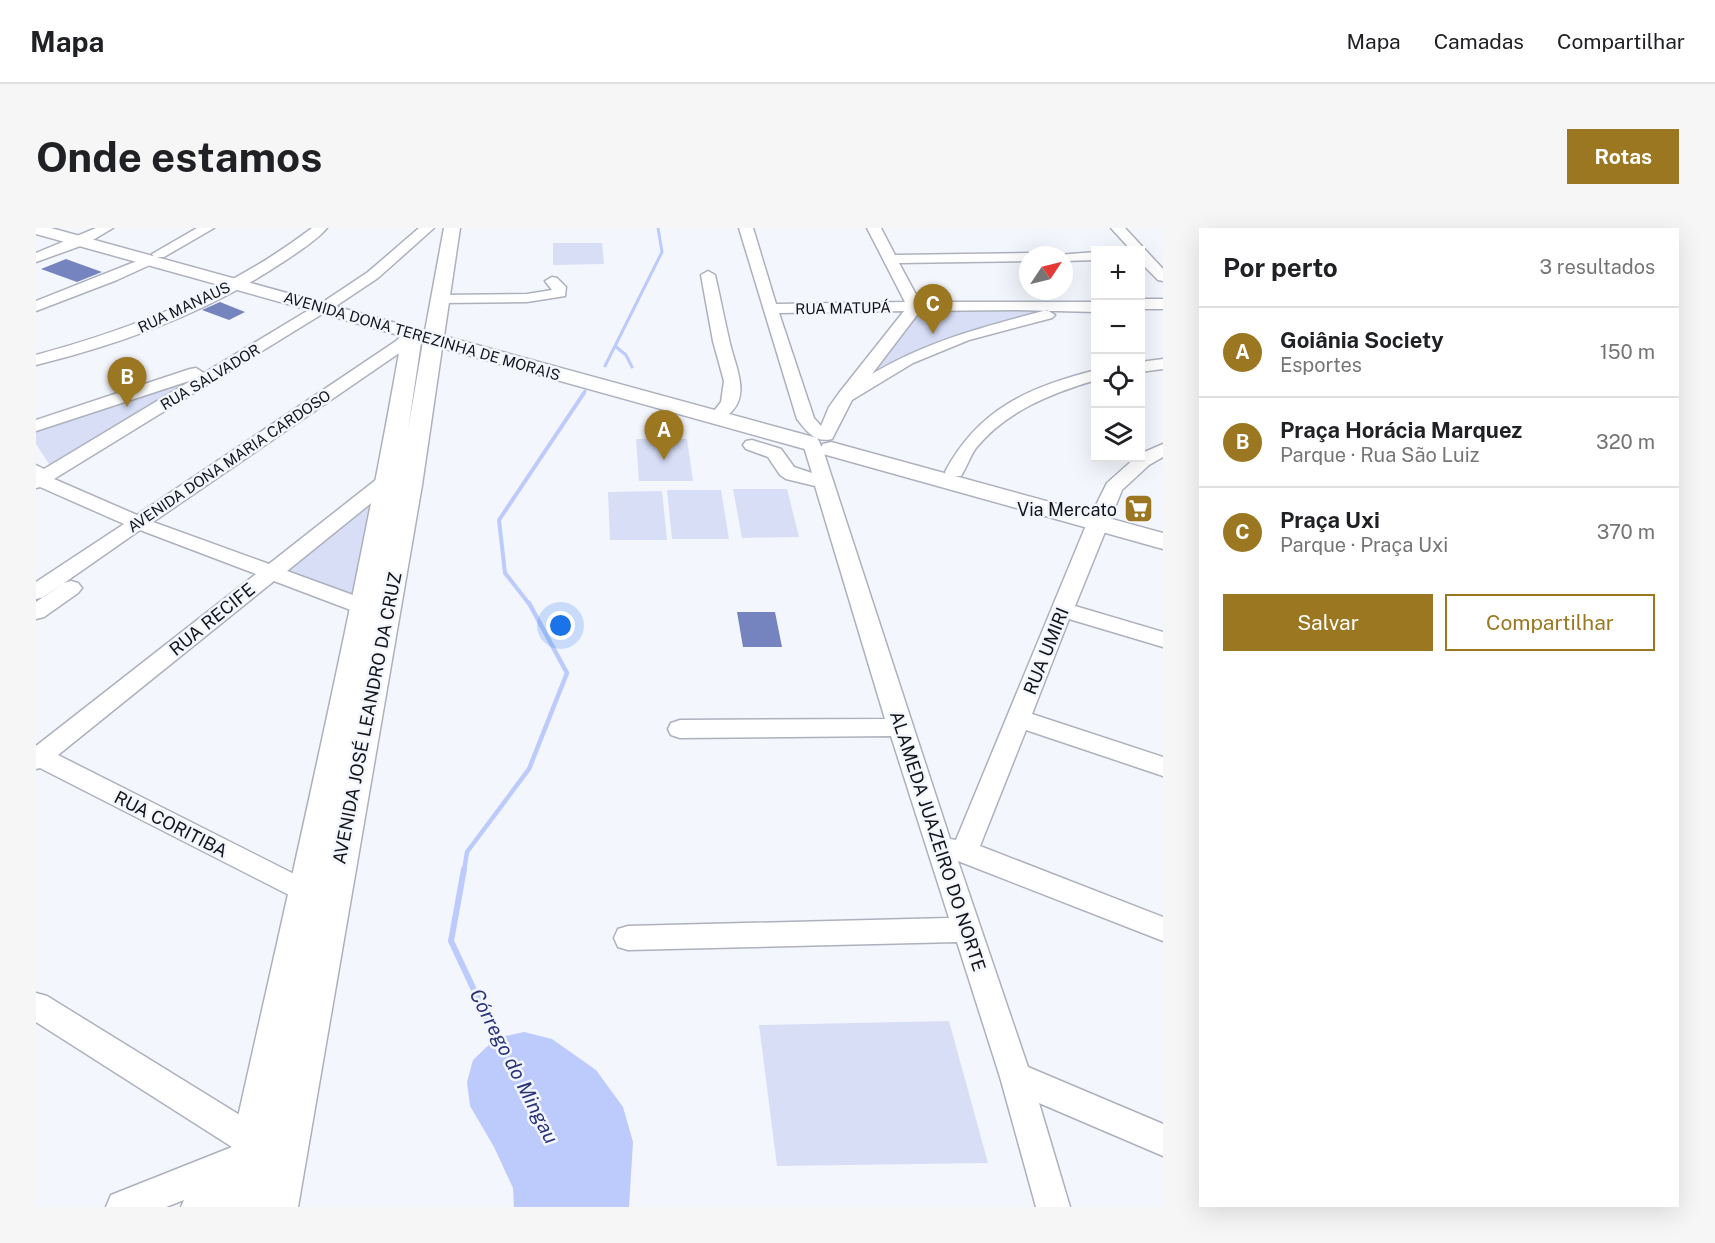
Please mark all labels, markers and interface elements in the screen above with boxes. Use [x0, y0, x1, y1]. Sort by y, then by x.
text: Mapa [30, 25, 104, 58]
text: Mapa [1347, 29, 1401, 54]
text: Camadas [1434, 29, 1524, 54]
text: Compartilhar [1557, 29, 1685, 54]
button: Rotas [1567, 129, 1679, 184]
text: Onde estamos [36, 132, 322, 181]
north arrow [1019, 246, 1073, 300]
map controls [1091, 246, 1145, 462]
button: + [1091, 246, 1145, 300]
text: Por perto [1223, 252, 1338, 283]
text: 3 resultados [1539, 255, 1655, 279]
street label: RUA MANAUS [135, 278, 233, 336]
pin: C [914, 285, 952, 334]
street label: AVENIDA DONA TEREZINHA DE MORAIS [282, 288, 562, 384]
street label: RUA MATUPÁ [795, 299, 891, 317]
button: − [1091, 300, 1145, 354]
text: Goiânia Society [1280, 327, 1444, 353]
text: A [1235, 340, 1250, 364]
text: 150 m [1600, 340, 1655, 364]
street label: RUA SALVADOR [157, 341, 263, 413]
text: Esportes [1280, 353, 1362, 377]
button: locate [1091, 354, 1145, 408]
pin: B [108, 358, 146, 407]
street label: AVENIDA DONA MARIA CARDOSO [124, 387, 334, 535]
button: layers [1091, 408, 1145, 462]
pin: A [644, 410, 684, 460]
text: Praça Horácia Marquez [1280, 417, 1522, 443]
text: B [1236, 430, 1249, 454]
text: 320 m [1596, 430, 1655, 454]
text: Parque · Rua São Luiz [1280, 443, 1479, 467]
supermarket icon: Via Mercato [1122, 493, 1154, 525]
place label: Via Mercato [1017, 499, 1117, 520]
text: Praça Uxi [1280, 507, 1380, 533]
text: C [1235, 520, 1250, 544]
text: 370 m [1597, 520, 1655, 544]
text: Parque · Praça Uxi [1280, 533, 1448, 557]
street label: AVENIDA JOSÉ LEANDRO DA CRUZ [327, 570, 406, 866]
street label: RUA RECIFE [165, 578, 259, 660]
button: Salvar [1223, 594, 1433, 651]
button: Compartilhar [1445, 594, 1655, 651]
street label: RUA UMIRI [1019, 604, 1073, 698]
your location [546, 611, 575, 640]
street label: ALAMEDA JUAZEIRO DO NORTE [886, 708, 990, 974]
street label: RUA CORITIBA [111, 786, 231, 862]
water label: Córrego do Mingau [465, 985, 563, 1147]

